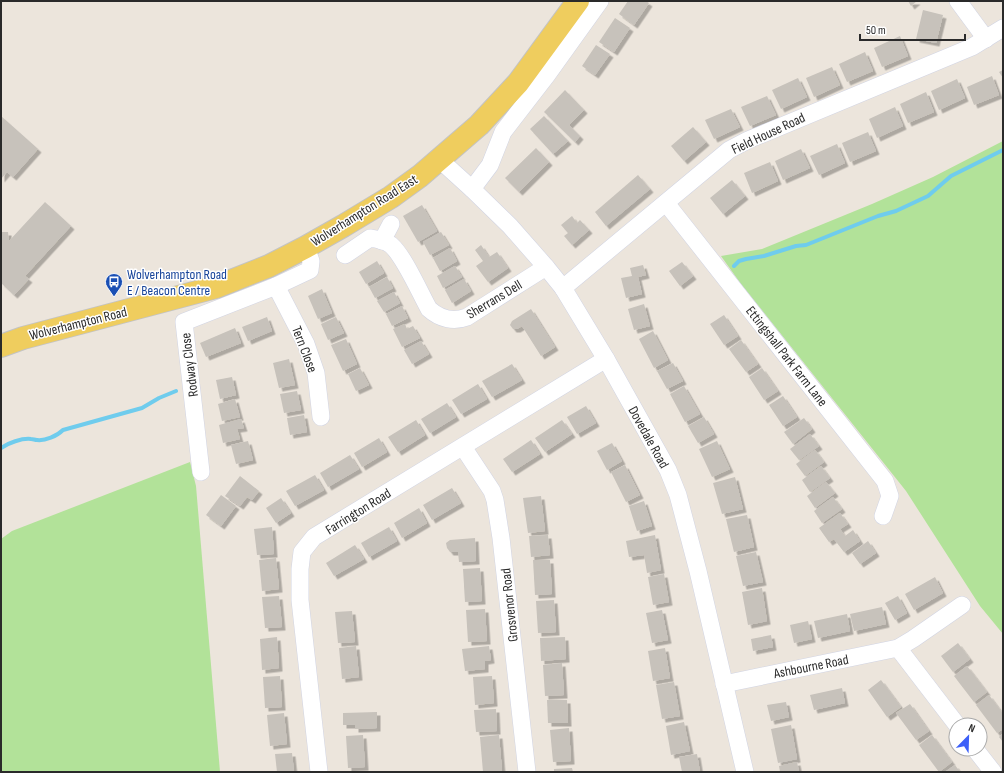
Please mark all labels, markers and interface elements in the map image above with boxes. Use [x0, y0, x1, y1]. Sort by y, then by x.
scale bar [860, 16, 965, 42]
text: 50 m [866, 23, 886, 38]
street label: Field House Road [729, 109, 808, 158]
street label: Wolverhampton Road East [308, 171, 421, 250]
place label: Wolverhampton Road E / Beacon Centre [127, 266, 227, 299]
bus stop icon: Wolverhampton Road E / Beacon Centre [104, 272, 124, 297]
street label: Sherrans Dell [463, 276, 525, 323]
street label: Wolverhampton Road [28, 303, 129, 344]
street label: Ettingshall Park Farm Lane [742, 303, 831, 410]
street label: Tern Close [288, 324, 321, 375]
street label: Rodway Close [177, 332, 202, 398]
street label: Dovedale Road [625, 403, 673, 471]
street label: Farrington Road [322, 484, 394, 538]
street label: Grosvenor Road [497, 567, 522, 643]
street label: Ashbourne Road [771, 651, 850, 682]
north arrow [948, 717, 988, 757]
text: N [966, 721, 977, 735]

